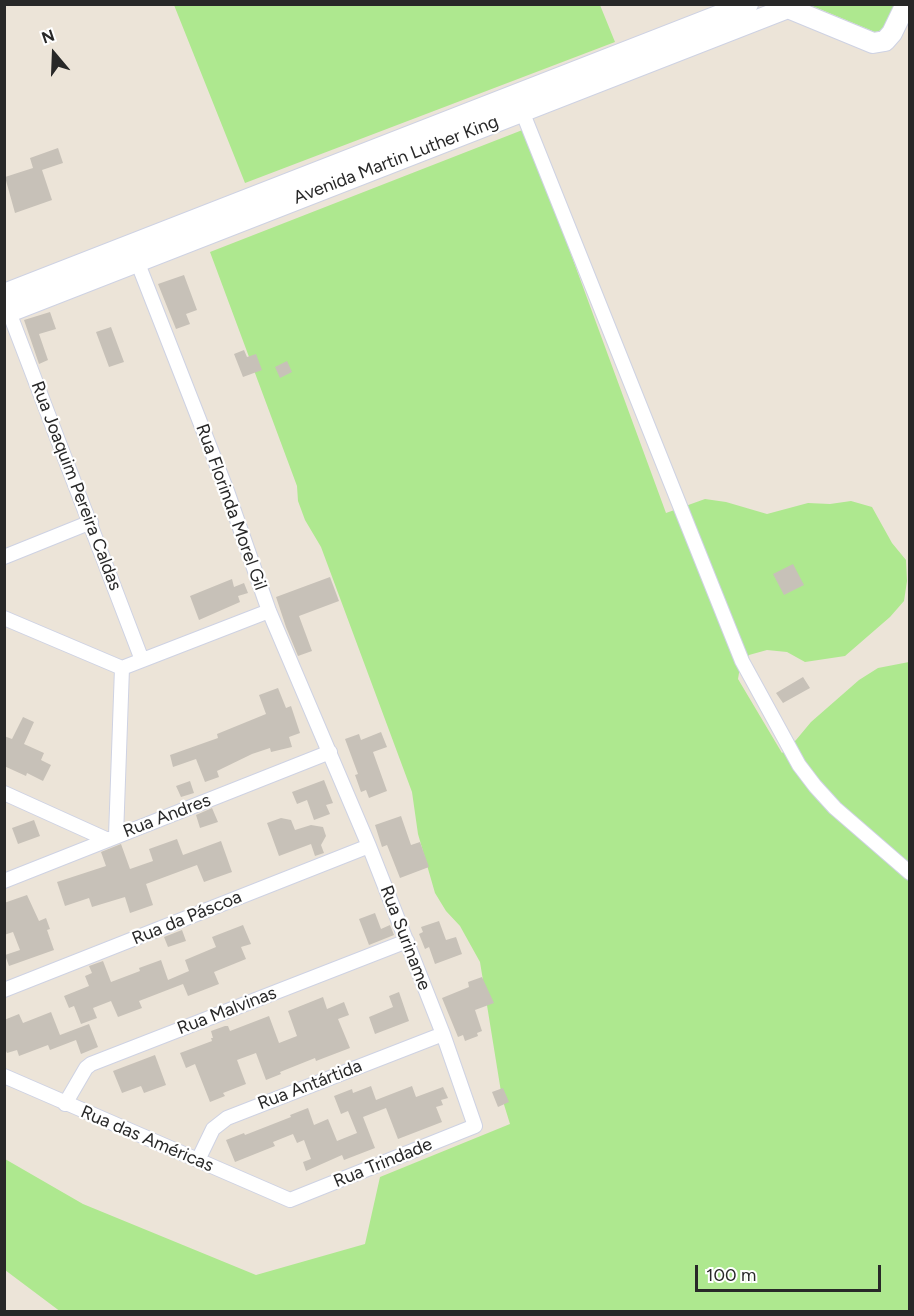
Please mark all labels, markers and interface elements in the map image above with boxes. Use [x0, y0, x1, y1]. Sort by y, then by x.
north arrow [24, 24, 84, 84]
text: N [39, 26, 57, 48]
street label: Avenida Martin Luther King [291, 111, 501, 209]
street label: Rua Joaquim Pereira Caldas [26, 378, 126, 594]
street label: Rua Florinda Morel Gil [191, 421, 271, 593]
street label: Rua Andres [120, 789, 214, 843]
street label: Rua Suriname [375, 882, 435, 994]
street label: Rua da Páscoa [129, 886, 245, 950]
street label: Rua Malvinas [174, 982, 280, 1040]
street label: Rua Antártida [255, 1055, 365, 1115]
street label: Rua das Américas [77, 1101, 217, 1177]
street label: Rua Trindade [331, 1133, 435, 1193]
scale bar [698, 1253, 884, 1291]
text: 100 m [706, 1264, 756, 1286]

